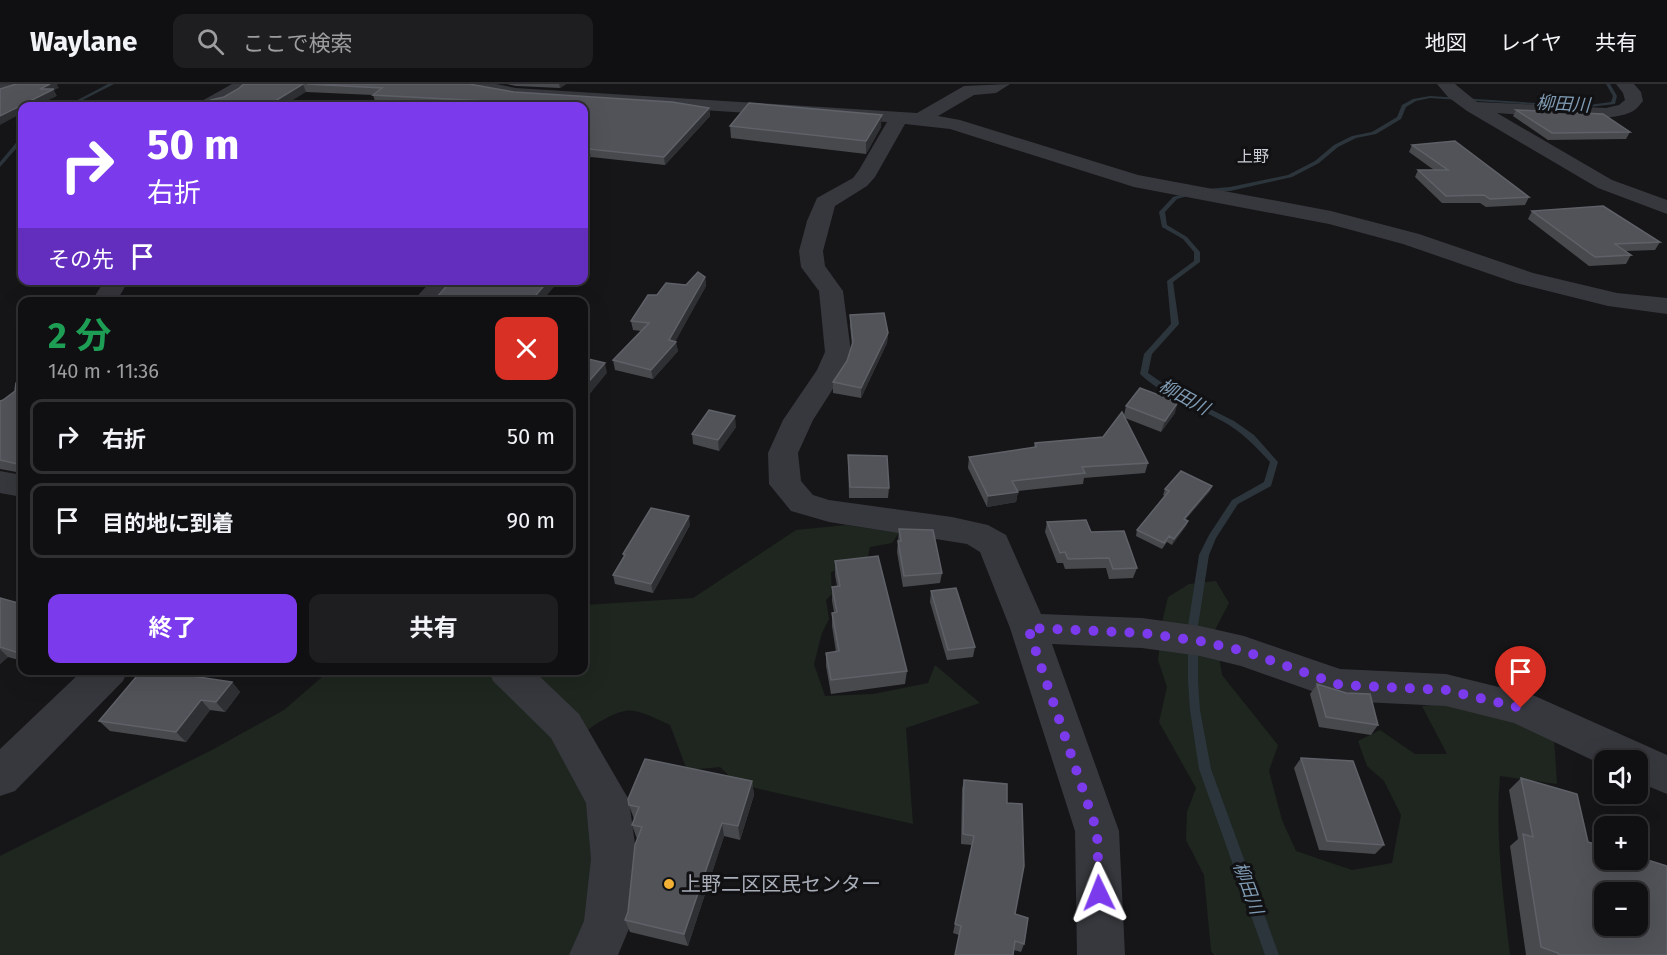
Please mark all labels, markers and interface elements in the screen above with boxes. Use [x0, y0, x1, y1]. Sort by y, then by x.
search box [173, 14, 593, 68]
text: Waylane [30, 25, 137, 58]
icon: search [194, 25, 227, 58]
text: ここで検索 [242, 30, 352, 57]
text: 地図 [1425, 30, 1467, 56]
text: レイヤ [1500, 30, 1562, 56]
text: 共有 [1595, 30, 1637, 56]
water label: 柳田川 [1535, 92, 1593, 117]
text: 50 m [147, 120, 240, 170]
icon: right [48, 126, 126, 204]
district label: 上野 [1237, 147, 1269, 166]
text: 右折 [147, 177, 201, 209]
icon: arrive [126, 240, 159, 273]
text: その先 [48, 246, 114, 273]
text: 2 分 [48, 314, 111, 358]
button: close [495, 317, 558, 380]
text: 140 m · 11:36 [48, 359, 159, 383]
water label: 柳田川 [1155, 374, 1215, 421]
icon: right [51, 420, 84, 453]
text: 50 m [507, 423, 555, 450]
text: 右折 [102, 426, 146, 453]
icon: arrive [51, 504, 84, 537]
text: 90 m [506, 507, 555, 534]
text: 目的地に到着 [102, 510, 234, 537]
button: 終了 [48, 594, 297, 663]
button: 共有 [309, 594, 558, 663]
pin [1495, 646, 1546, 708]
icon: arrive [1504, 655, 1537, 688]
map controls [1594, 750, 1648, 936]
button: sound [1594, 750, 1648, 804]
button: + [1594, 816, 1648, 870]
water label: 柳田川 [1228, 859, 1268, 919]
position arrow [1067, 861, 1131, 925]
place label: 上野二区区民センター [681, 872, 881, 896]
marker: 上野二区区民センター [662, 877, 676, 891]
button: − [1594, 882, 1648, 936]

